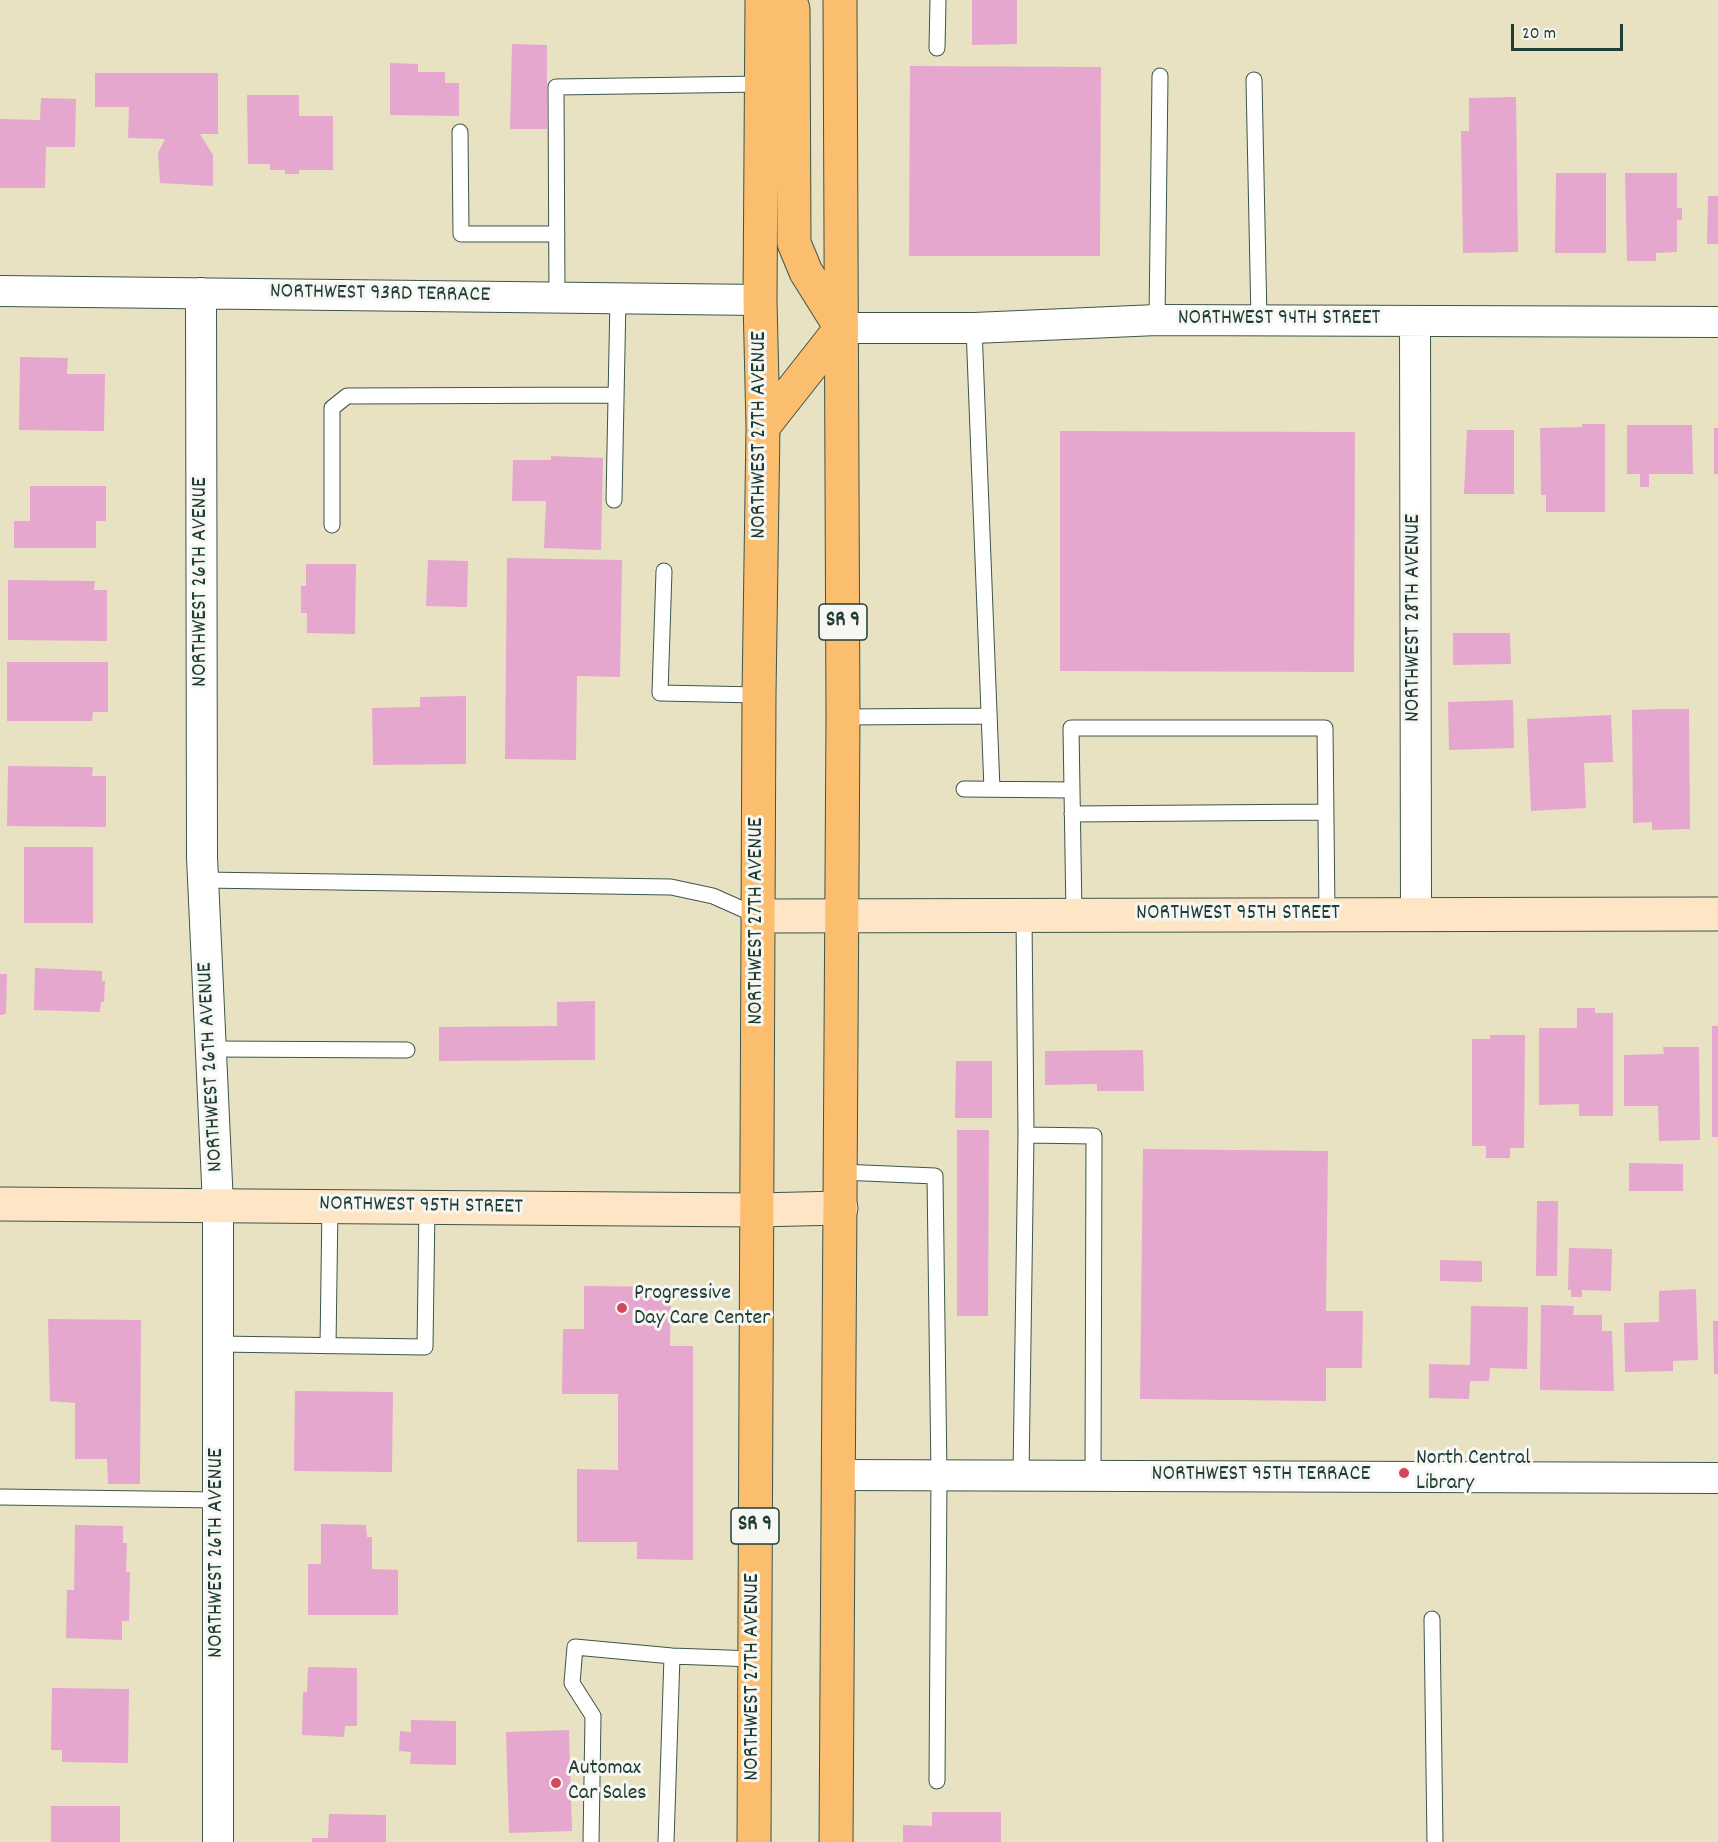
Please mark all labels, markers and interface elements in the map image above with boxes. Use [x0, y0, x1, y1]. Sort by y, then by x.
scale bar [1514, 12, 1626, 50]
text: 20 m [1522, 22, 1556, 47]
street label: NORTHWEST 93RD TERRACE [270, 280, 490, 310]
street label: NORTHWEST 94TH STREET [1178, 307, 1380, 333]
street label: NORTHWEST 27TH AVENUE [748, 331, 774, 539]
street label: NORTHWEST 26TH AVENUE [189, 477, 215, 687]
street label: NORTHWEST 28TH AVENUE [1402, 514, 1428, 722]
road number: SR 9 [819, 604, 867, 640]
street label: NORTHWEST 27TH AVENUE [745, 817, 771, 1025]
street label: NORTHWEST 95TH STREET [1136, 902, 1340, 928]
street label: NORTHWEST 26TH AVENUE [193, 961, 231, 1173]
street label: NORTHWEST 95TH STREET [319, 1192, 523, 1222]
place label: Progressive Day Care Center [634, 1282, 770, 1334]
marker: Progressive Day Care Center [615, 1301, 629, 1315]
place label: North Central Library [1416, 1447, 1531, 1498]
street label: NORTHWEST 26TH AVENUE [205, 1448, 231, 1658]
street label: NORTHWEST 95TH TERRACE [1152, 1463, 1370, 1489]
marker: North Central Library [1397, 1466, 1411, 1480]
road number: SR 9 [731, 1508, 779, 1544]
street label: NORTHWEST 27TH AVENUE [741, 1573, 767, 1781]
place label: Automax Car Sales [568, 1757, 647, 1808]
marker: Automax Car Sales [549, 1776, 563, 1790]

